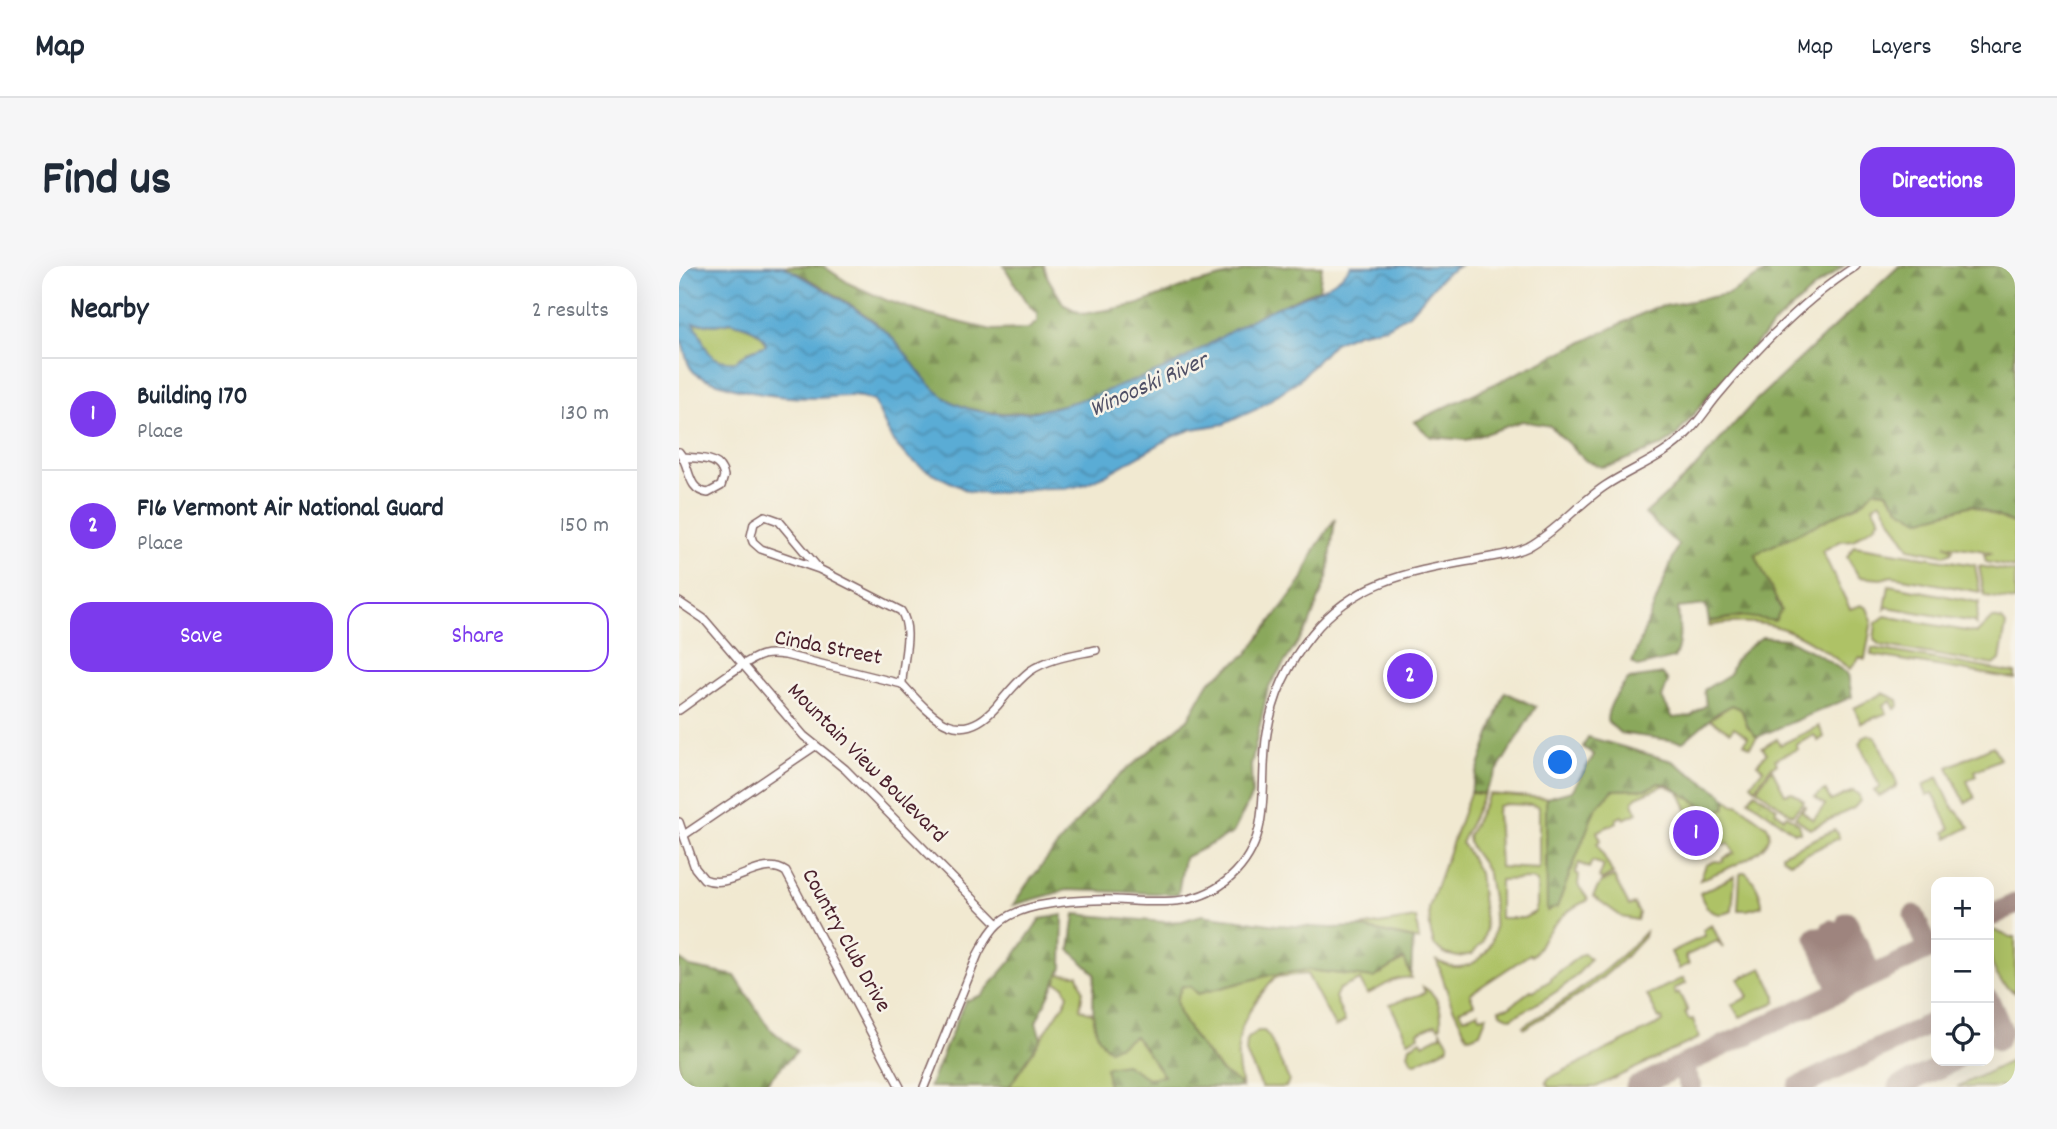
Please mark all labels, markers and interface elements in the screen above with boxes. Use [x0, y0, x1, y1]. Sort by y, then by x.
text: Map [35, 25, 85, 72]
text: Map [1797, 31, 1833, 65]
text: Layers [1871, 31, 1932, 65]
text: Share [1970, 31, 2022, 65]
text: Find us [42, 147, 171, 217]
button: Directions [1860, 147, 2015, 217]
text: Nearby [70, 290, 148, 333]
text: 2 results [532, 295, 609, 328]
water label: Winooski River [1085, 344, 1216, 427]
text: Building 170 [137, 379, 248, 416]
text: 1 [90, 398, 96, 431]
text: 130 m [560, 398, 609, 431]
text: Place [137, 416, 183, 449]
text: F16 Vermont Air National Guard [137, 491, 444, 528]
text: 2 [88, 510, 98, 543]
text: 150 m [560, 510, 609, 543]
text: Place [137, 528, 183, 561]
button: Save [70, 602, 333, 672]
button: Share [347, 602, 609, 672]
street label: Cinda Street [771, 622, 885, 676]
pin: 2 [1387, 650, 1433, 702]
street label: Mountain View Boulevard [778, 676, 954, 852]
your location [1543, 745, 1577, 779]
pin: 1 [1673, 807, 1719, 859]
street label: Country Club Drive [792, 863, 898, 1019]
map controls [1931, 877, 1994, 1066]
button: + [1931, 877, 1994, 940]
button: − [1931, 940, 1994, 1003]
button: locate [1931, 1003, 1994, 1066]

